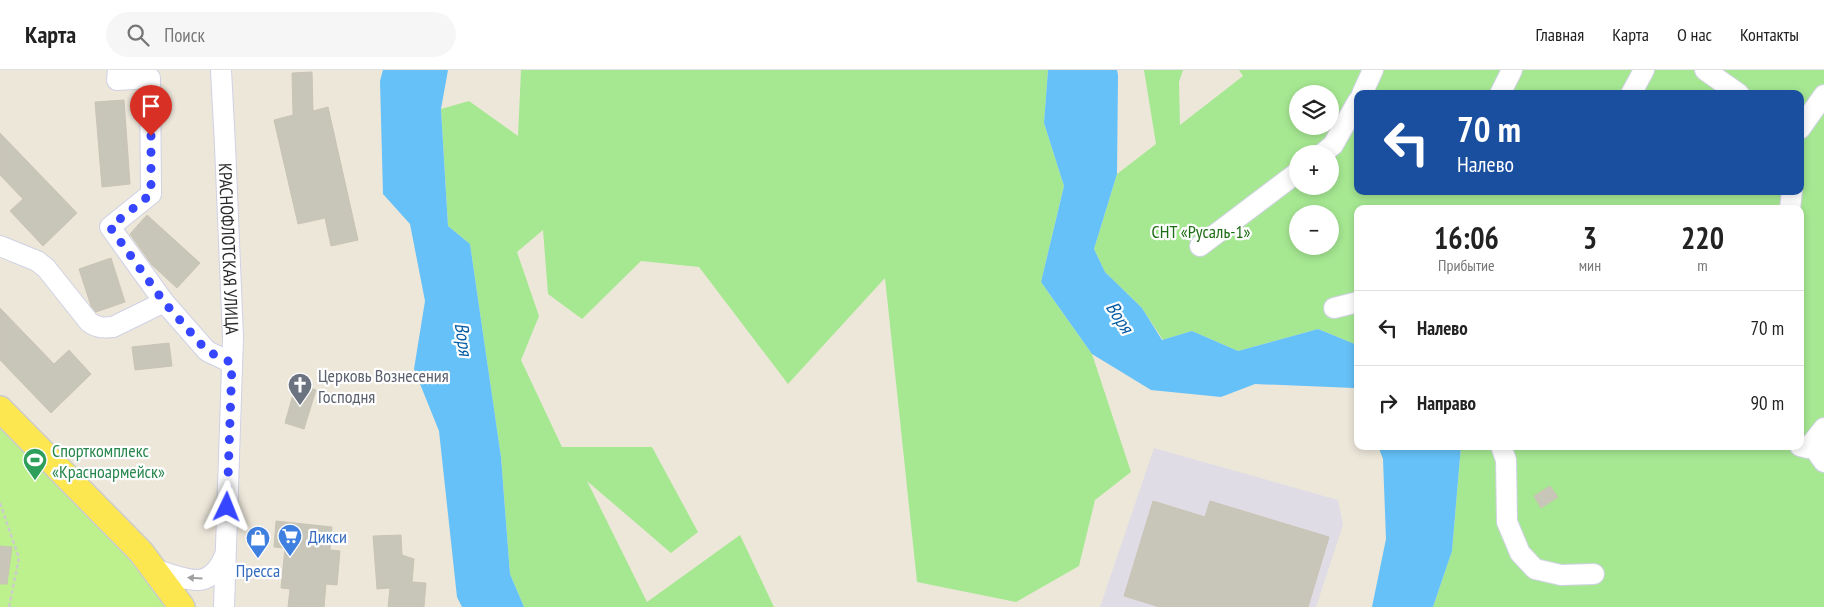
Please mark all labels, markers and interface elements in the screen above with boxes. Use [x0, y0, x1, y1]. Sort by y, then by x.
search box [106, 12, 456, 57]
text: Карта [25, 19, 76, 50]
icon: search [124, 21, 152, 49]
text: Поиск [164, 23, 205, 47]
text: Главная [1536, 23, 1584, 46]
text: Карта [1612, 23, 1649, 46]
text: О нас [1677, 23, 1712, 46]
text: Контакты [1740, 23, 1799, 46]
pin [130, 85, 172, 136]
map controls [1289, 85, 1339, 255]
button: layers [1289, 85, 1339, 135]
icon: arrive [137, 92, 165, 120]
text: 70 m [1457, 106, 1521, 152]
icon: left [1374, 110, 1439, 175]
button: + [1289, 145, 1339, 195]
text: Налево [1457, 150, 1514, 178]
street label: КРАСНОФЛОТСКАЯ УЛИЦА [214, 163, 244, 335]
button: − [1289, 205, 1339, 255]
text: 16:06 [1434, 218, 1499, 257]
text: 3 [1583, 218, 1597, 257]
text: 220 [1681, 218, 1724, 257]
park label: СНТ «Русаль-1» [1152, 220, 1251, 243]
text: Прибытие [1438, 255, 1495, 275]
text: мин [1579, 255, 1601, 275]
text: m [1697, 255, 1708, 275]
water label: Воря [1101, 297, 1140, 339]
icon: left [1374, 314, 1402, 342]
text: Налево [1417, 316, 1468, 340]
text: 70 m [1751, 316, 1784, 340]
water label: Воря [450, 321, 478, 359]
place label: Церковь Вознесения Господня [318, 364, 449, 408]
church icon: Церковь Вознесения Господня [287, 372, 313, 406]
icon: right [1374, 389, 1402, 417]
text: Направо [1417, 391, 1476, 415]
text: 90 m [1751, 391, 1784, 415]
place label: Спорткомплекс «Красноармейск» [52, 439, 165, 483]
sports icon: Спорткомплекс «Красноармейск» [22, 447, 48, 481]
position arrow [200, 480, 252, 532]
supermarket icon: Дикси [277, 523, 303, 557]
shop icon: Пресса [245, 525, 271, 559]
place label: Дикси [308, 525, 347, 548]
place label: Пресса [236, 559, 280, 582]
one-way arrow [187, 574, 203, 582]

